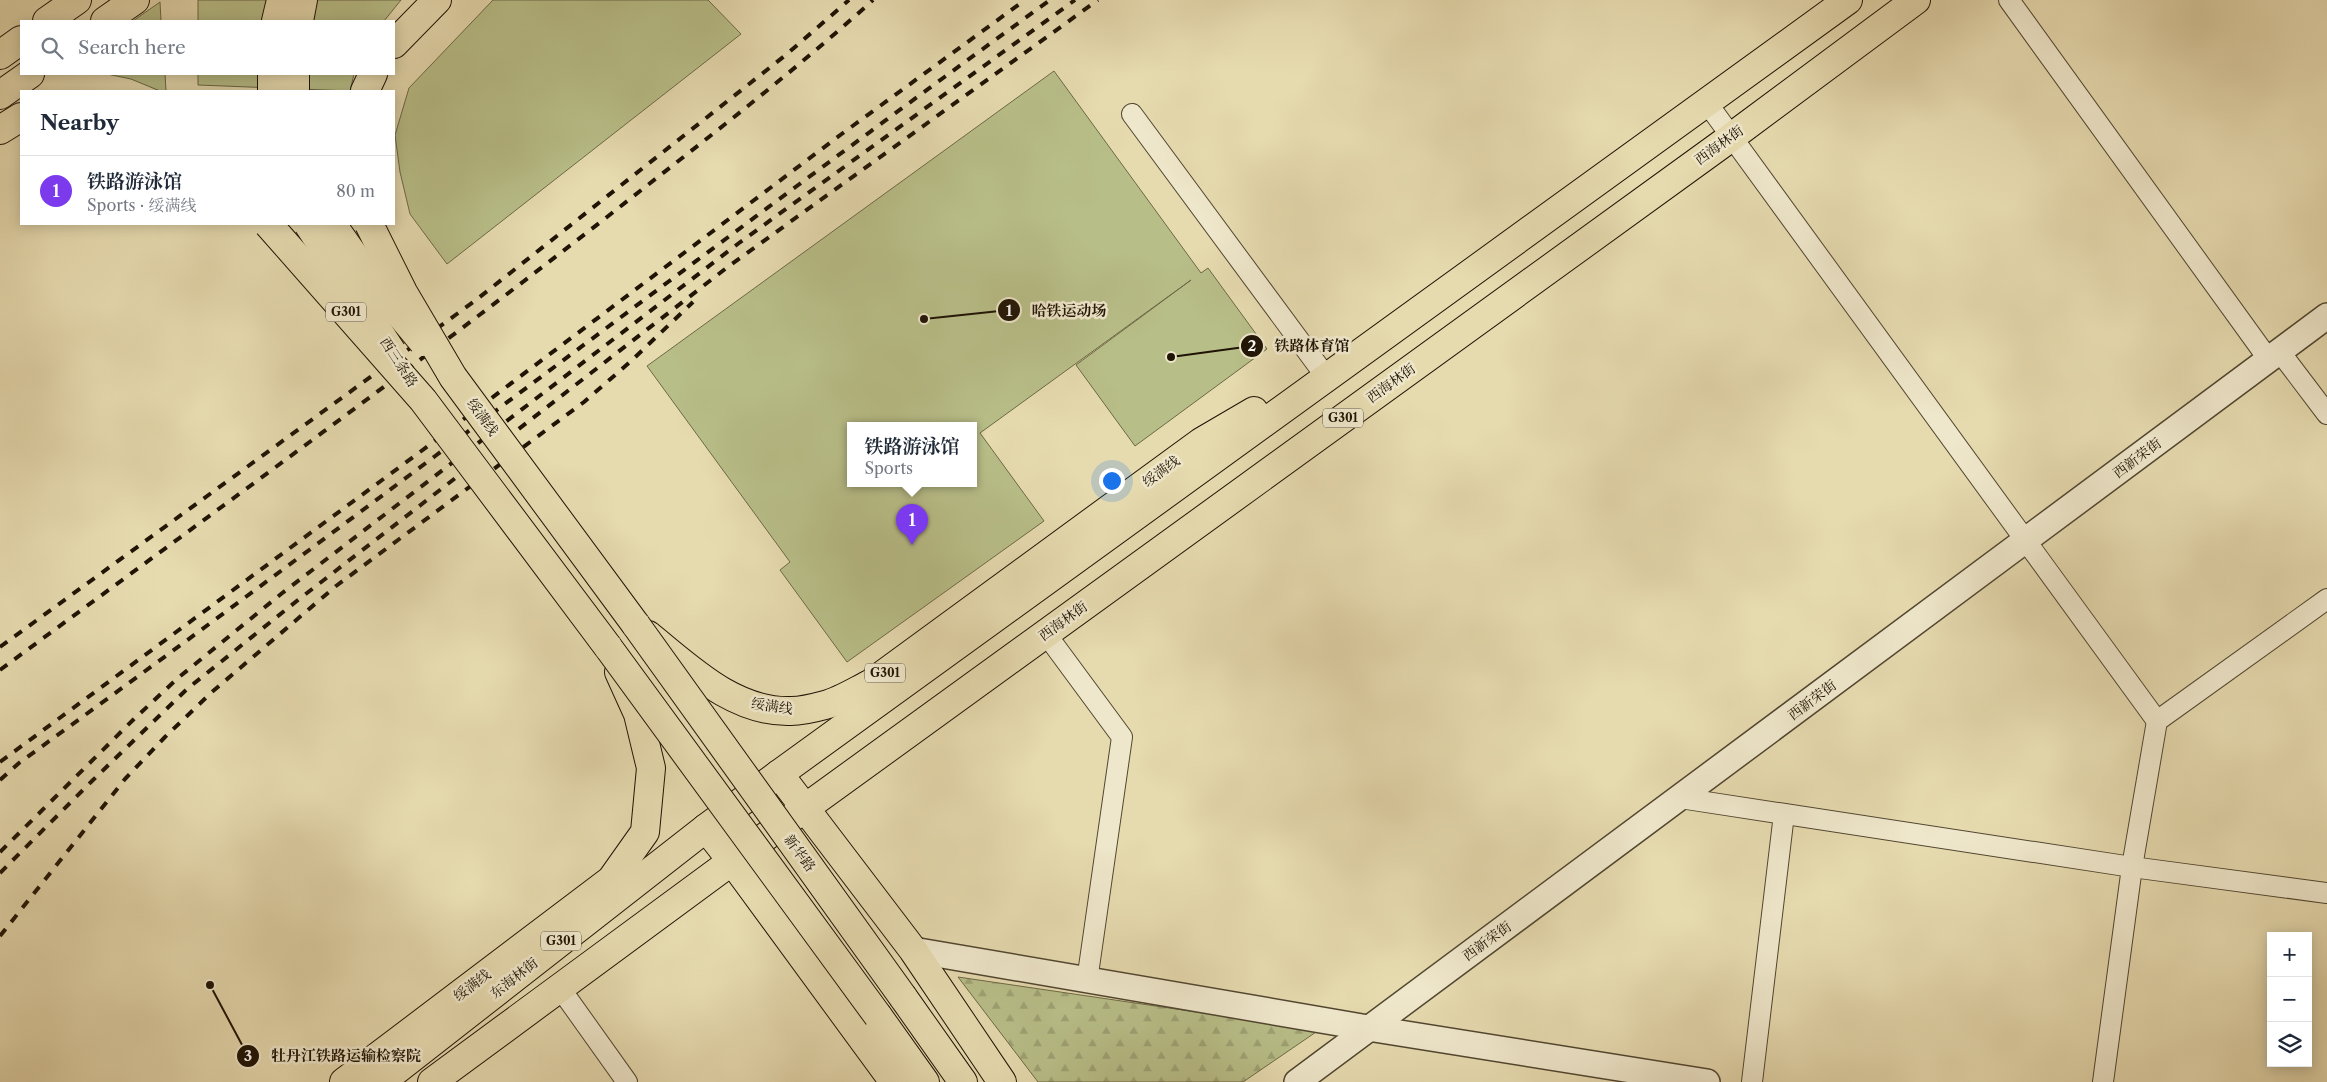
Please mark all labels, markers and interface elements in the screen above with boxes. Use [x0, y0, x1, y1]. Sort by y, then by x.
search box [20, 20, 395, 75]
icon: search [38, 34, 66, 62]
text: Search here [78, 36, 186, 59]
text: Nearby [40, 110, 119, 135]
street label: 西海林街 [1691, 121, 1747, 169]
text: 铁路游泳馆 [87, 170, 182, 193]
text: 1 [52, 181, 60, 201]
text: 80 m [336, 181, 375, 201]
text: Sports · 绥满线 [87, 195, 197, 215]
callout: 哈铁运动场 [997, 295, 1117, 325]
text: 1 [1006, 301, 1013, 320]
text: 哈铁运动场 [1031, 301, 1107, 320]
road number: G301 [326, 302, 366, 322]
callout: 铁路体育馆 [1239, 331, 1359, 361]
street label: 西三条路 [376, 334, 422, 390]
text: 2 [1248, 336, 1257, 355]
text: 铁路体育馆 [1274, 336, 1350, 355]
street label: 西海林街 [1363, 359, 1419, 407]
street label: 绥满线 [463, 395, 503, 439]
road number: G301 [1323, 408, 1363, 428]
popup [847, 422, 977, 487]
street label: 西新荣街 [2109, 434, 2165, 482]
text: 铁路游泳馆 [864, 435, 960, 458]
street label: 绥满线 [1139, 451, 1183, 491]
text: Sports [864, 458, 913, 478]
your location [1099, 468, 1125, 494]
pin: 1 [896, 504, 928, 545]
street label: 西海林街 [1035, 597, 1091, 645]
road number: G301 [865, 664, 905, 682]
street label: 西新荣街 [1784, 676, 1840, 724]
street label: 绥满线 [750, 694, 794, 718]
street label: 新华路 [780, 831, 820, 875]
street label: 西新荣街 [1459, 917, 1515, 965]
road number: G301 [541, 931, 581, 950]
map controls [2267, 932, 2312, 1067]
button: + [2267, 932, 2312, 977]
street label: 东海林街 [486, 954, 542, 1002]
street label: 绥满线 [450, 965, 494, 1005]
button: − [2267, 977, 2312, 1022]
button: layers [2267, 1022, 2312, 1067]
callout: 牡丹江铁路运输检察院 [236, 1041, 431, 1071]
text: 3 [244, 1046, 252, 1065]
text: 牡丹江铁路运输检察院 [271, 1046, 421, 1065]

